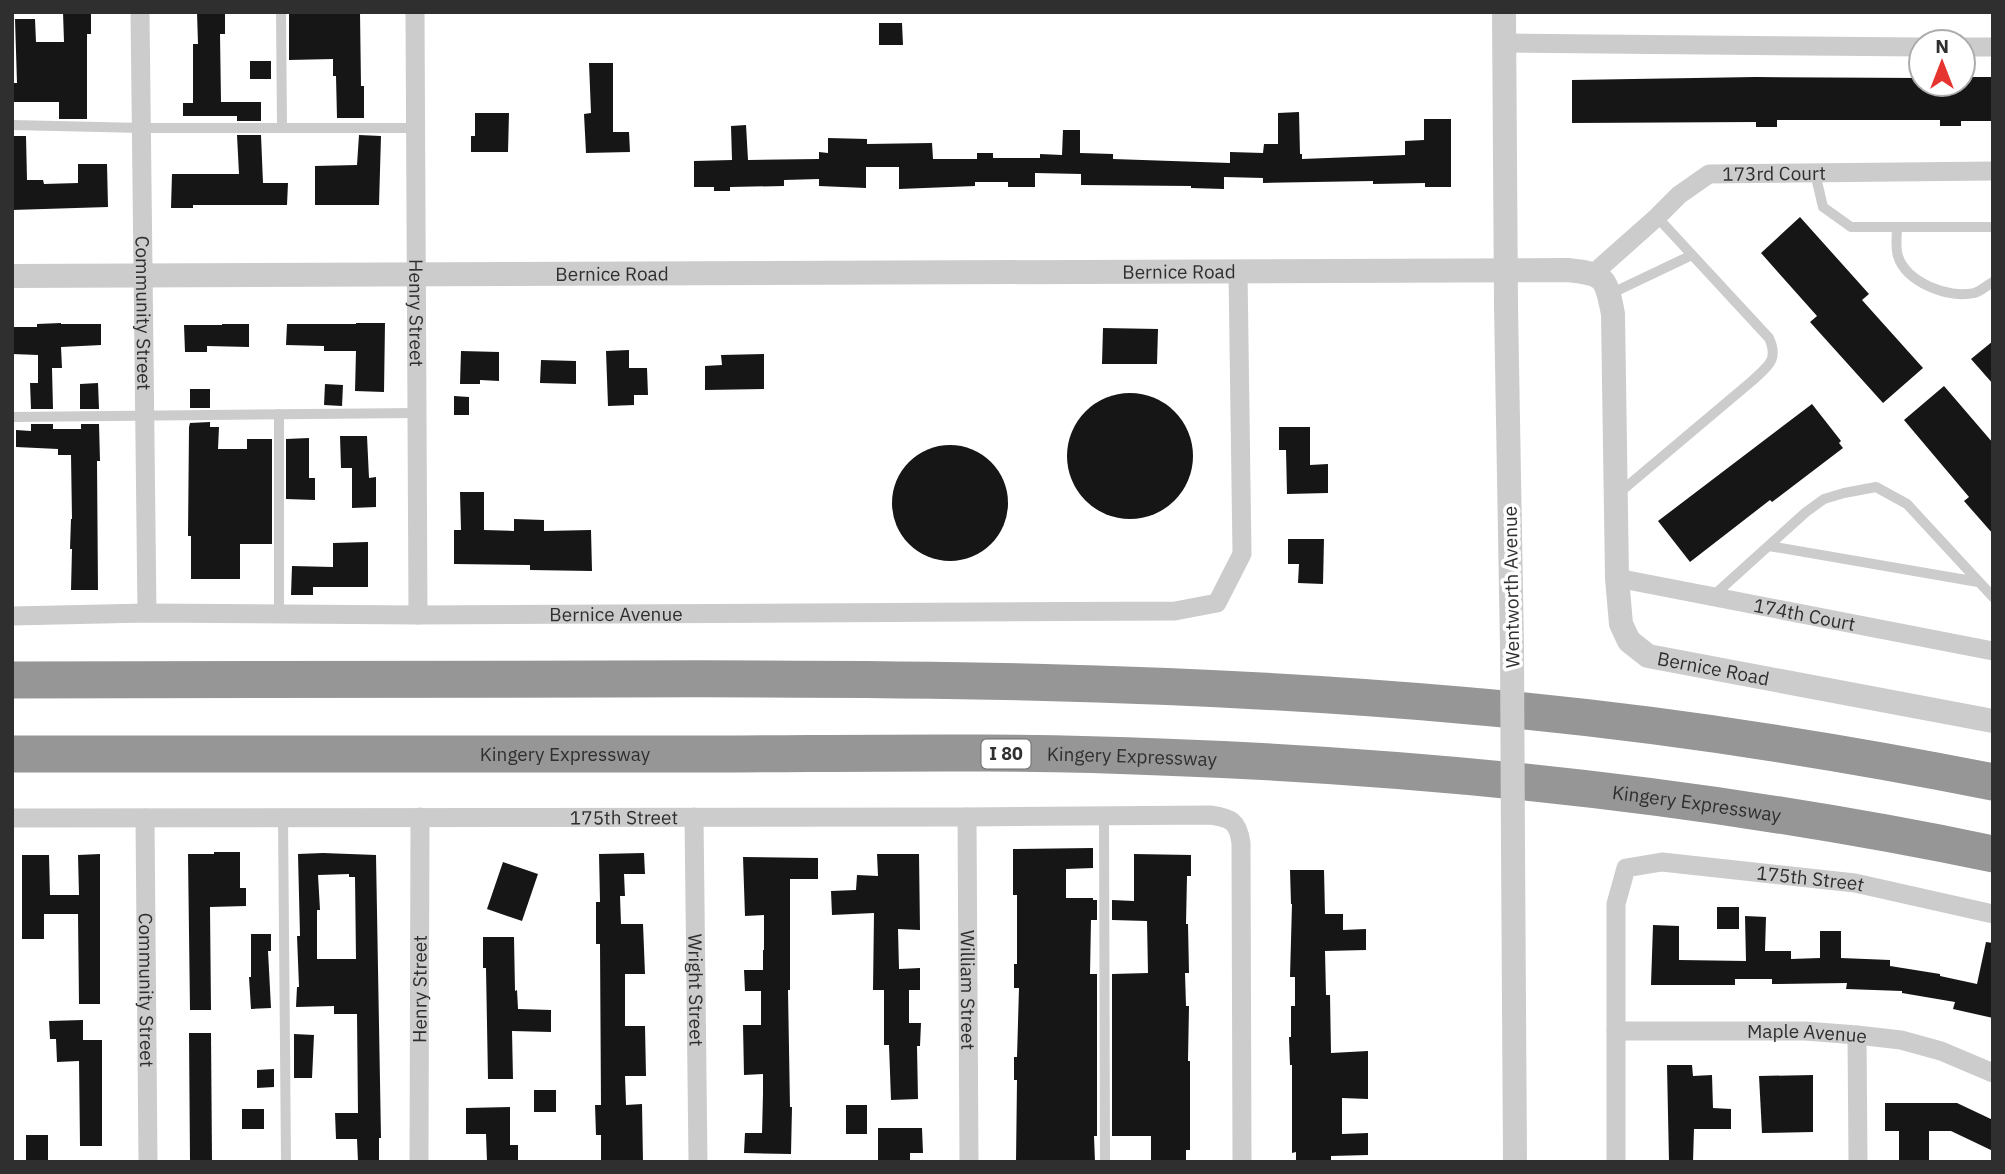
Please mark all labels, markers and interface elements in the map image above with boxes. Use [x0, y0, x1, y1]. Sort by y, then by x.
north arrow [1907, 28, 1977, 98]
text: N [1935, 34, 1949, 58]
street label: 173rd Court [1722, 161, 1826, 186]
street label: Community Street [131, 235, 156, 391]
street label: Henry Street [404, 259, 429, 367]
street label: Bernice Road [1122, 259, 1236, 284]
street label: Bernice Road [555, 261, 669, 286]
street label: Wentworth Avenue [1498, 506, 1524, 668]
street label: 174th Court [1752, 593, 1857, 636]
street label: Bernice Avenue [549, 602, 683, 626]
street label: Bernice Road [1655, 646, 1771, 691]
road number: I 80 [982, 740, 1030, 768]
street label: Kingery Expressway [480, 742, 651, 766]
street label: Kingery Expressway [1047, 742, 1218, 771]
street label: Kingery Expressway [1611, 780, 1783, 827]
street label: 175th Street [570, 805, 678, 829]
street label: 175th Street [1755, 860, 1867, 897]
street label: Community Street [134, 912, 159, 1067]
street label: William Street [956, 930, 980, 1050]
street label: Wright Street [683, 934, 709, 1046]
street label: Henry Street [407, 935, 432, 1043]
street label: Maple Avenue [1747, 1019, 1868, 1048]

